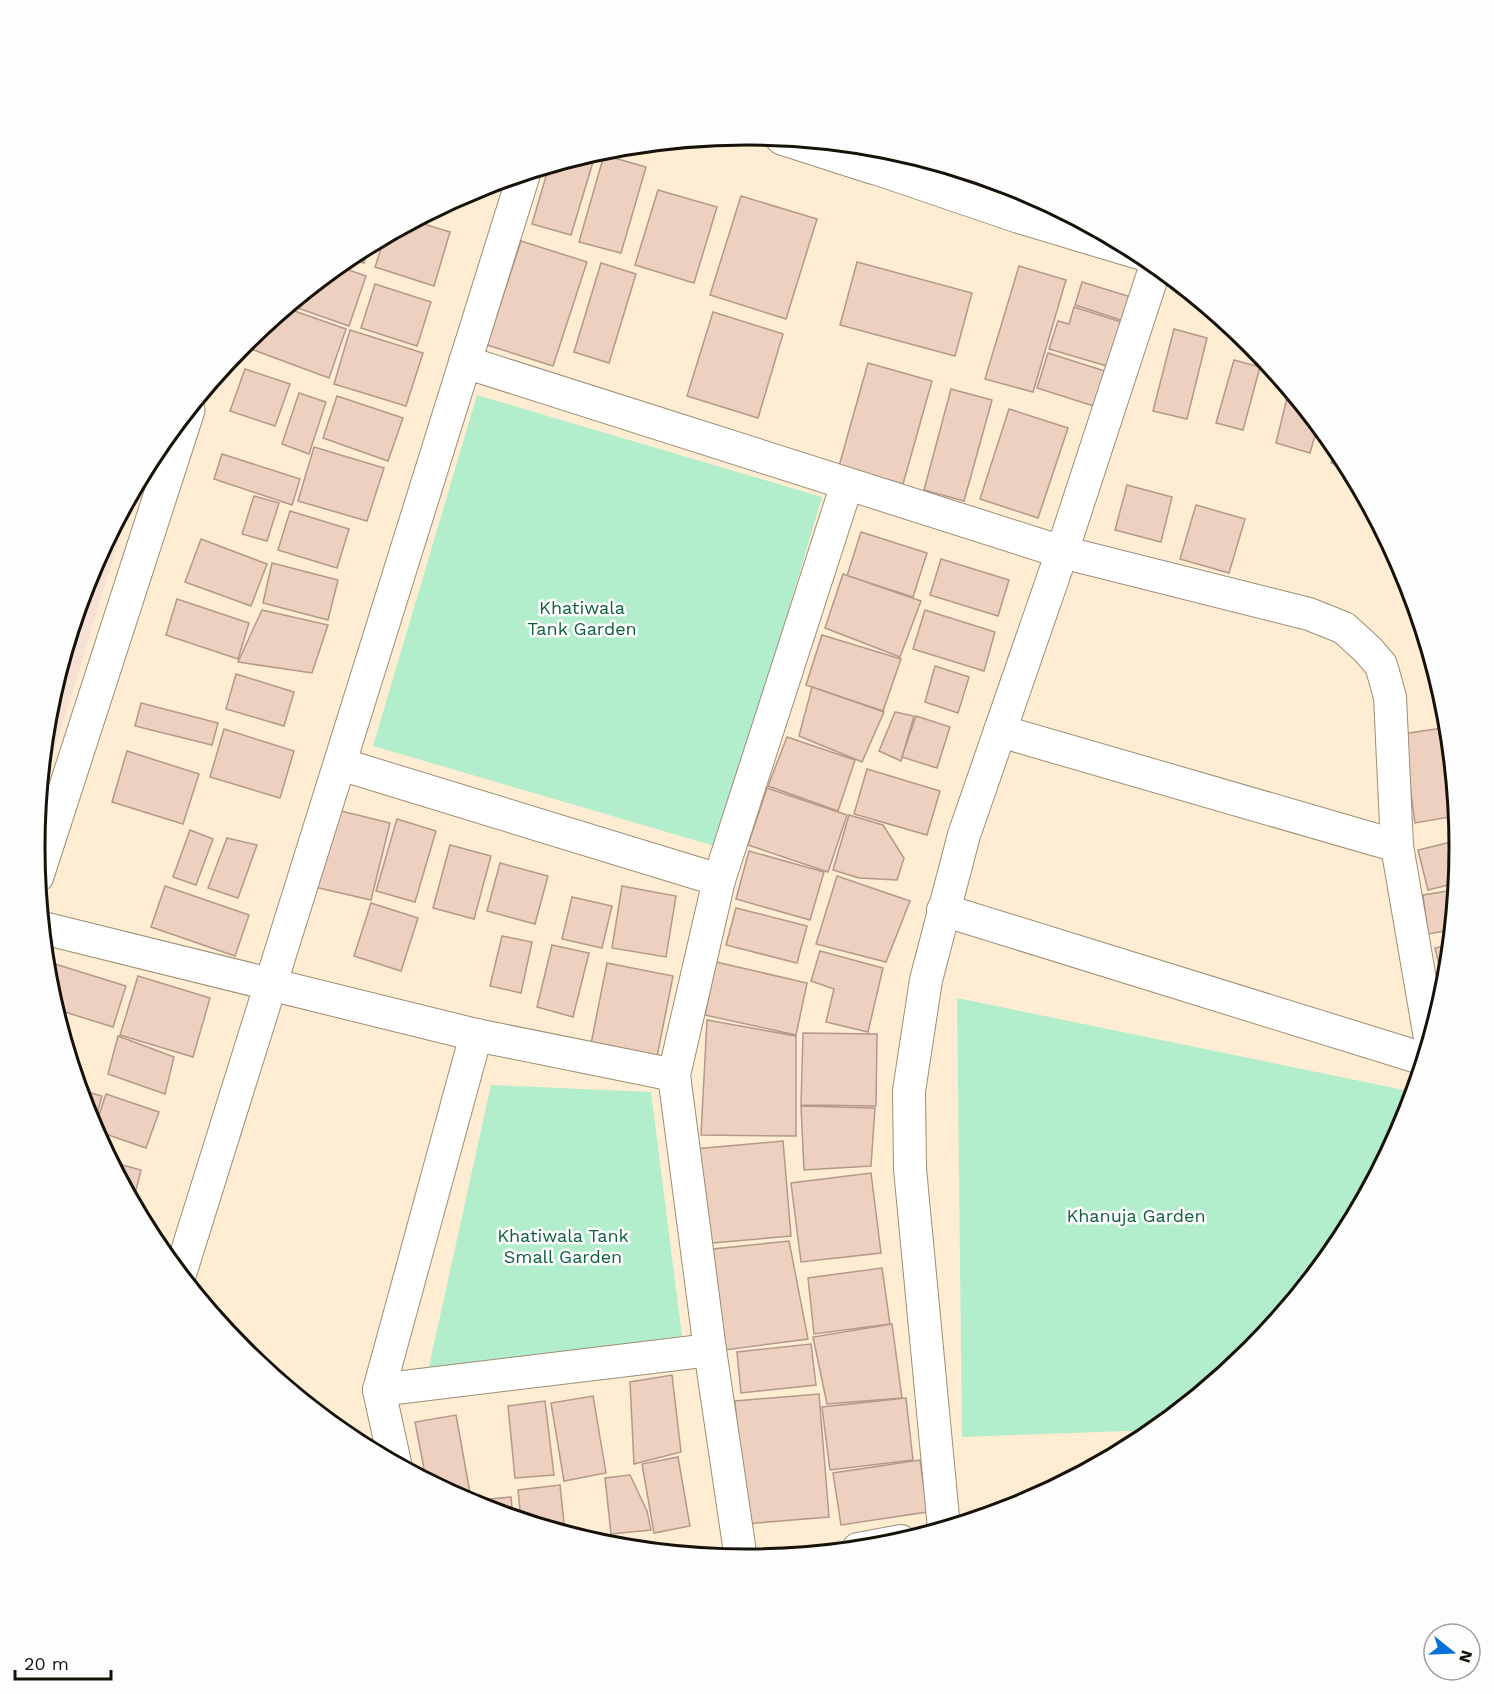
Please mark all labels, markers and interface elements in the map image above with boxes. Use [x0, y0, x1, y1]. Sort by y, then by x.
park label: Khatiwala Tank Garden [527, 597, 637, 639]
park label: Khanuja Garden [1066, 1205, 1206, 1226]
park label: Khatiwala Tank Small Garden [497, 1225, 629, 1267]
north arrow [1422, 1622, 1482, 1682]
scale bar [15, 1643, 111, 1681]
text: N [1455, 1648, 1477, 1665]
text: 20 m [24, 1653, 69, 1674]

